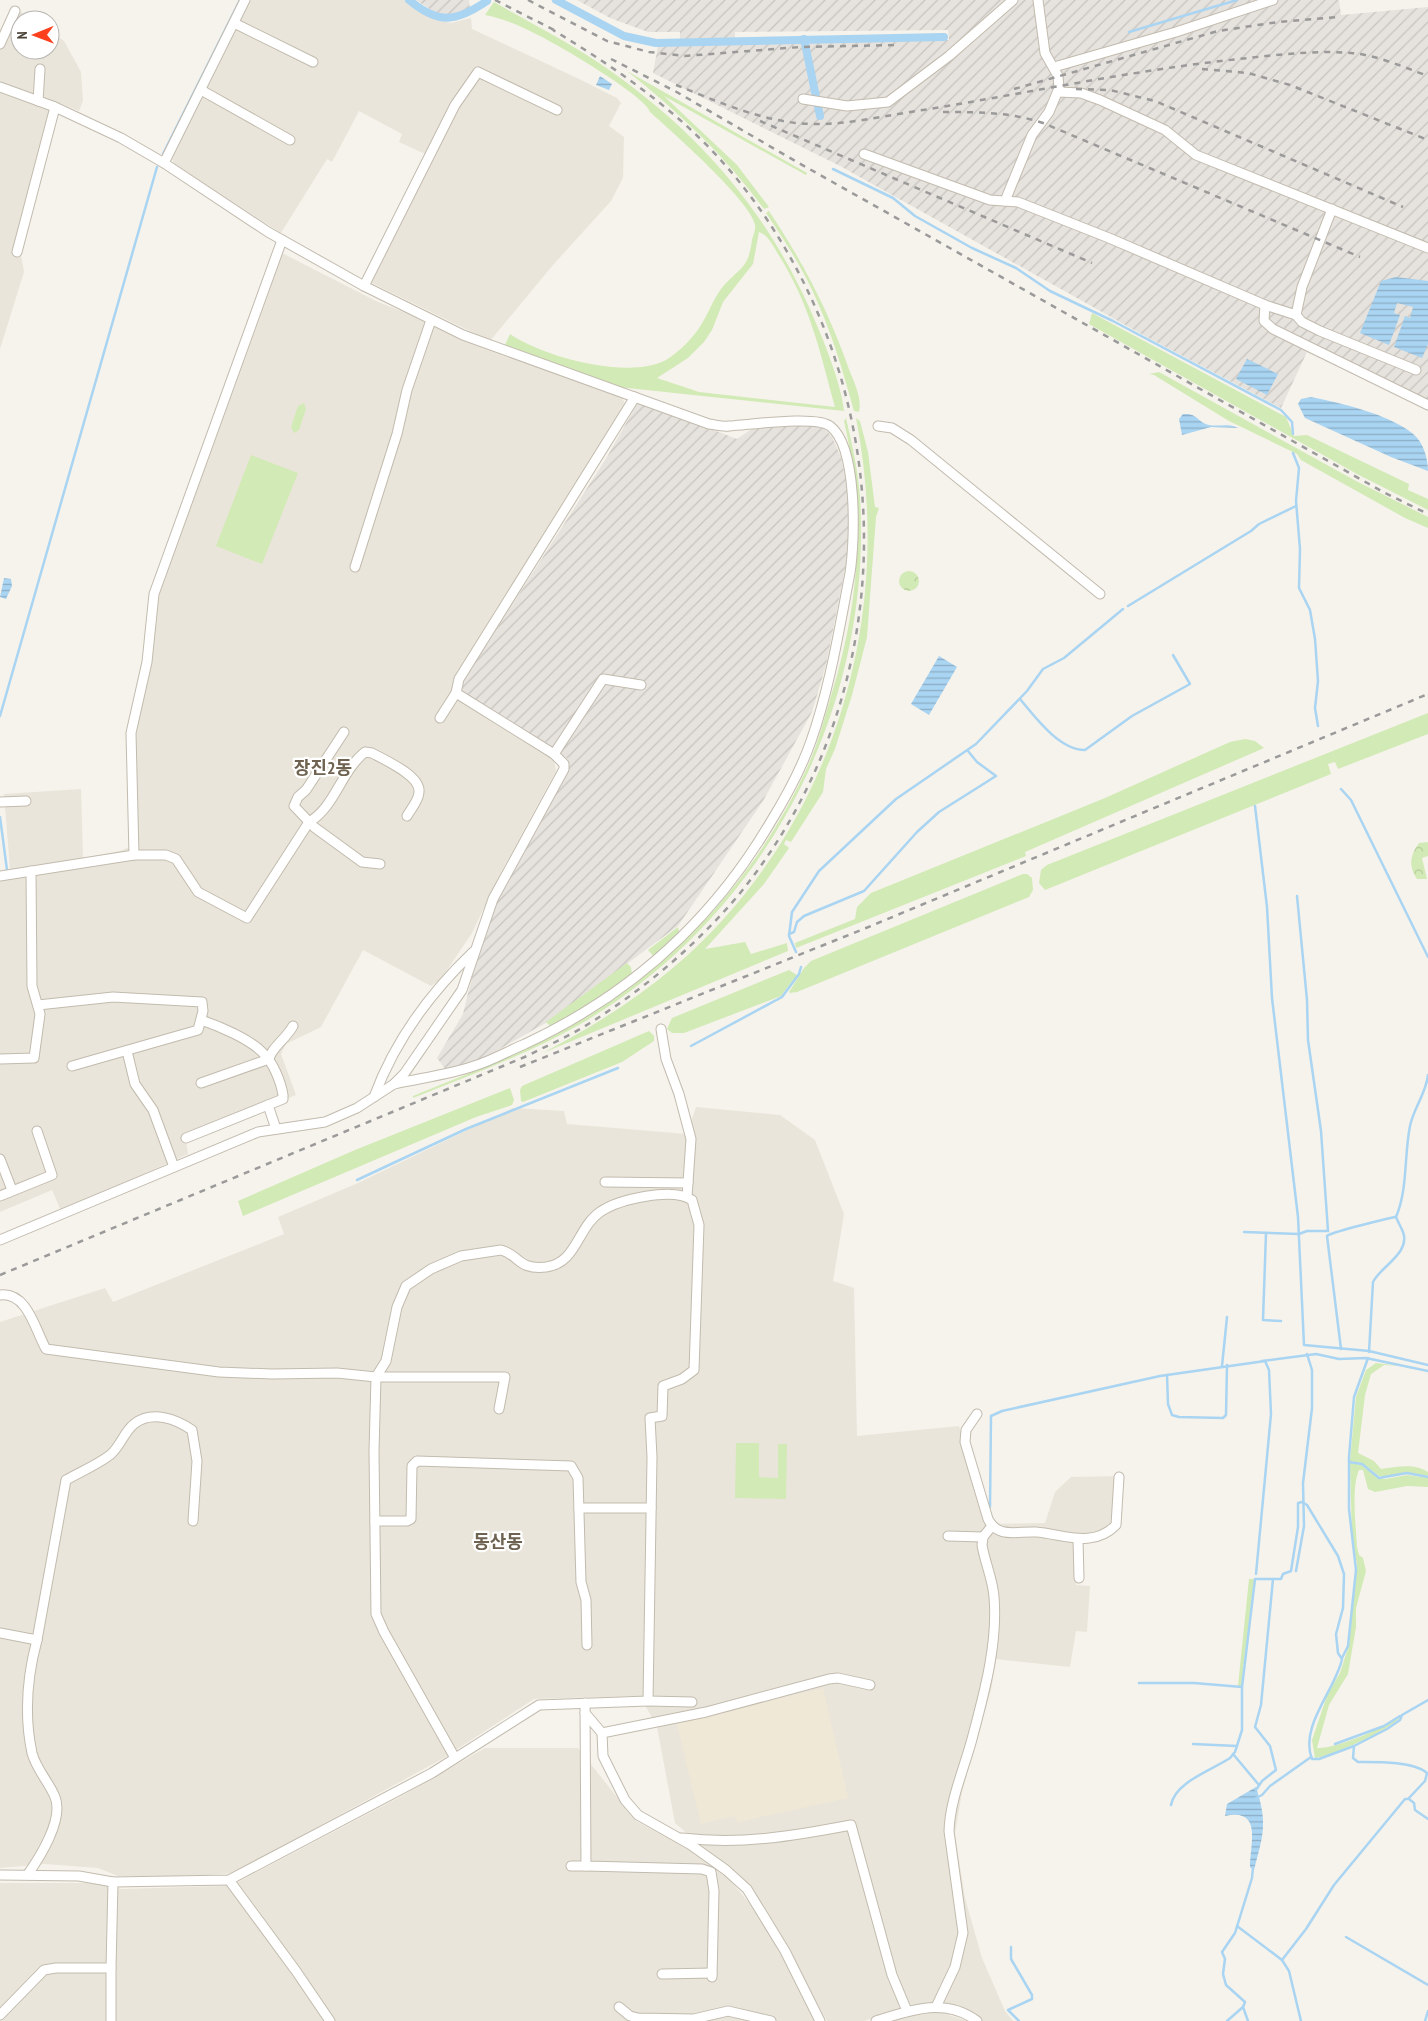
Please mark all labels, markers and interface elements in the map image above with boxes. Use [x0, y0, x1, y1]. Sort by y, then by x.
north arrow [10, 10, 60, 60]
text: N [13, 31, 31, 39]
district label: 장진2동 [294, 756, 352, 779]
district label: 동산동 [473, 1530, 523, 1553]

